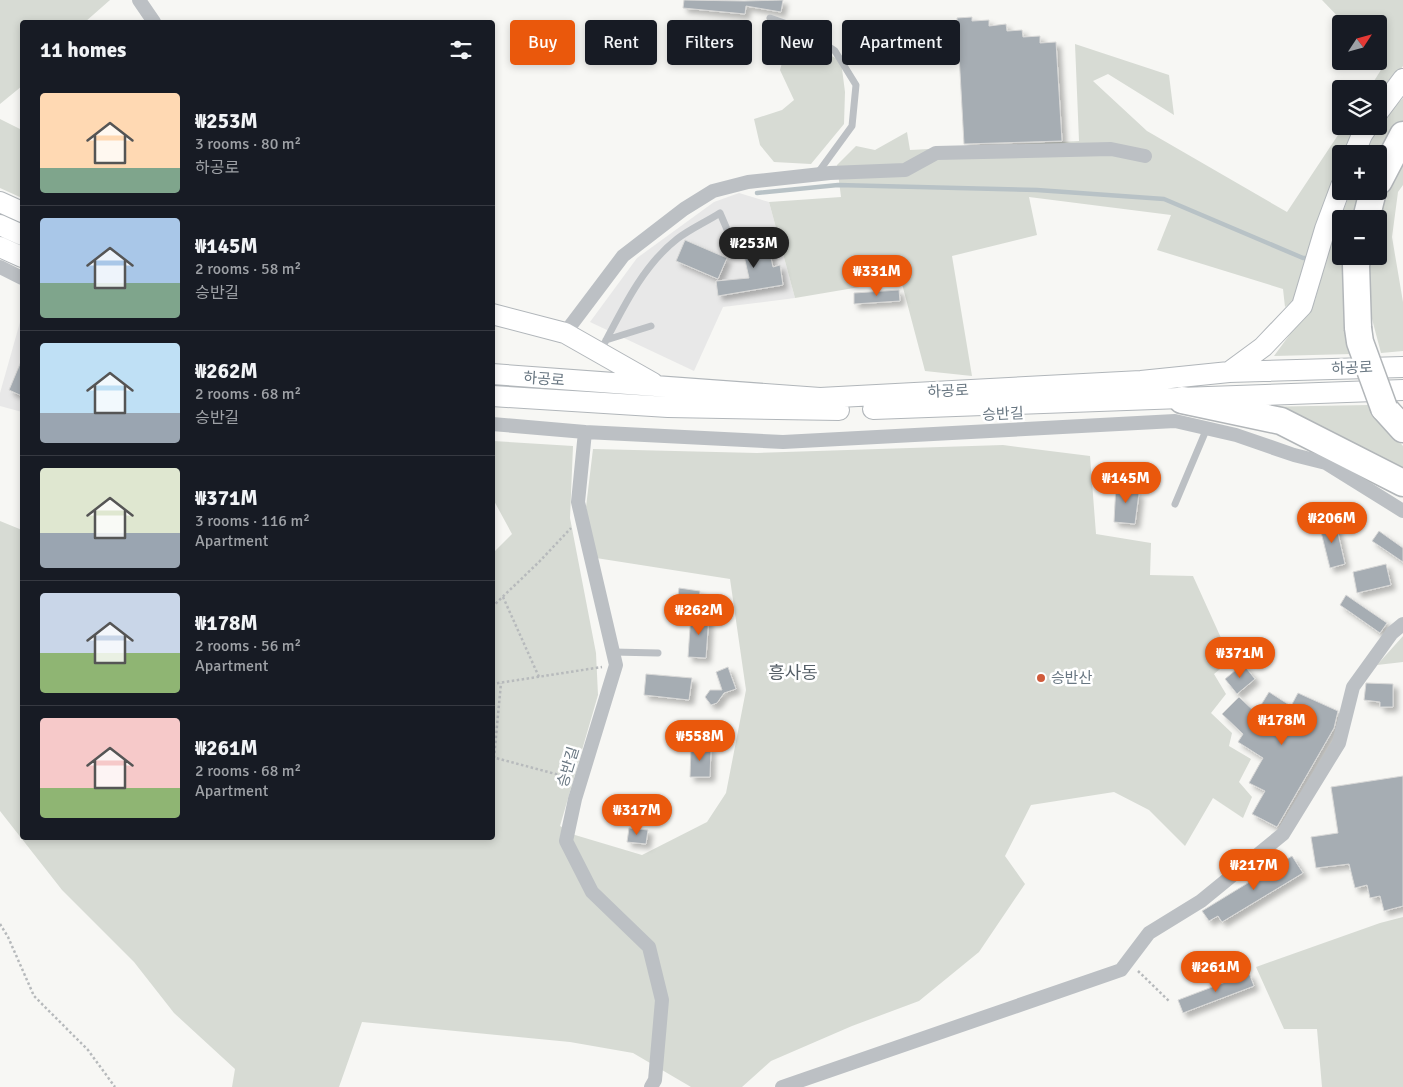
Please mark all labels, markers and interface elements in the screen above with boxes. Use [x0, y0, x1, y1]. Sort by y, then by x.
north arrow [1332, 15, 1388, 70]
map controls [1332, 15, 1387, 265]
chip: Buy [510, 20, 575, 65]
chip: Rent [585, 20, 657, 65]
chip: Filters [667, 20, 752, 65]
chip: New [762, 20, 832, 65]
chip: Apartment [842, 20, 960, 65]
icon: filters [447, 36, 475, 64]
text: 11 homes [40, 37, 126, 63]
button: layers [1332, 80, 1387, 135]
text: ₩253M [195, 108, 258, 134]
icon: home [80, 113, 140, 173]
text: 3 rooms · 80 m² [195, 134, 301, 154]
button: + [1332, 145, 1387, 200]
text: 하공로 [195, 158, 239, 178]
button: − [1332, 210, 1387, 265]
pin: ₩253M [719, 226, 789, 269]
text: ₩145M [195, 233, 258, 259]
text: ₩253M [730, 233, 778, 253]
icon: home [80, 238, 140, 298]
pin: ₩331M [842, 254, 912, 297]
text: 2 rooms · 58 m² [195, 259, 301, 279]
text: ₩331M [853, 261, 901, 281]
text: 승반길 [195, 283, 239, 303]
text: ₩262M [195, 358, 258, 384]
street label: 하공로 [1331, 358, 1373, 378]
icon: home [80, 363, 140, 423]
street label: 하공로 [523, 369, 565, 389]
street label: 하공로 [927, 381, 969, 401]
text: 2 rooms · 68 m² [195, 384, 301, 404]
street label: 승반길 [982, 404, 1024, 424]
text: 승반길 [195, 408, 239, 428]
pin: ₩145M [1091, 462, 1161, 504]
text: ₩145M [1102, 468, 1150, 488]
text: ₩371M [195, 485, 258, 511]
icon: home [80, 488, 140, 548]
pin: ₩206M [1297, 502, 1367, 544]
text: ₩206M [1308, 508, 1356, 528]
text: 3 rooms · 116 m² [195, 511, 310, 531]
text: Apartment [195, 531, 268, 551]
pin: ₩262M [664, 594, 734, 636]
text: ₩262M [675, 600, 723, 620]
text: ₩178M [195, 610, 258, 636]
icon: home [80, 613, 140, 673]
text: 2 rooms · 56 m² [195, 636, 301, 656]
pin: ₩371M [1205, 636, 1275, 679]
text: ₩371M [1216, 643, 1264, 663]
text: Apartment [195, 656, 268, 676]
district label: 흥사동 [768, 662, 818, 684]
place label: 승반산 [1051, 669, 1093, 687]
marker: 승반산 [1035, 672, 1047, 684]
pin: ₩178M [1247, 704, 1317, 746]
text: ₩178M [1258, 710, 1306, 730]
pin: ₩558M [665, 720, 735, 762]
text: ₩558M [676, 726, 724, 746]
text: ₩261M [195, 735, 258, 761]
icon: home [80, 738, 140, 798]
street label: 승반길 [553, 745, 583, 789]
text: 2 rooms · 68 m² [195, 761, 301, 781]
text: Apartment [195, 781, 268, 801]
pin: ₩317M [602, 794, 672, 836]
text: ₩317M [613, 800, 661, 820]
pin: ₩217M [1219, 848, 1289, 891]
text: ₩217M [1230, 855, 1278, 875]
pin: ₩261M [1181, 950, 1251, 993]
text: ₩261M [1192, 957, 1240, 977]

